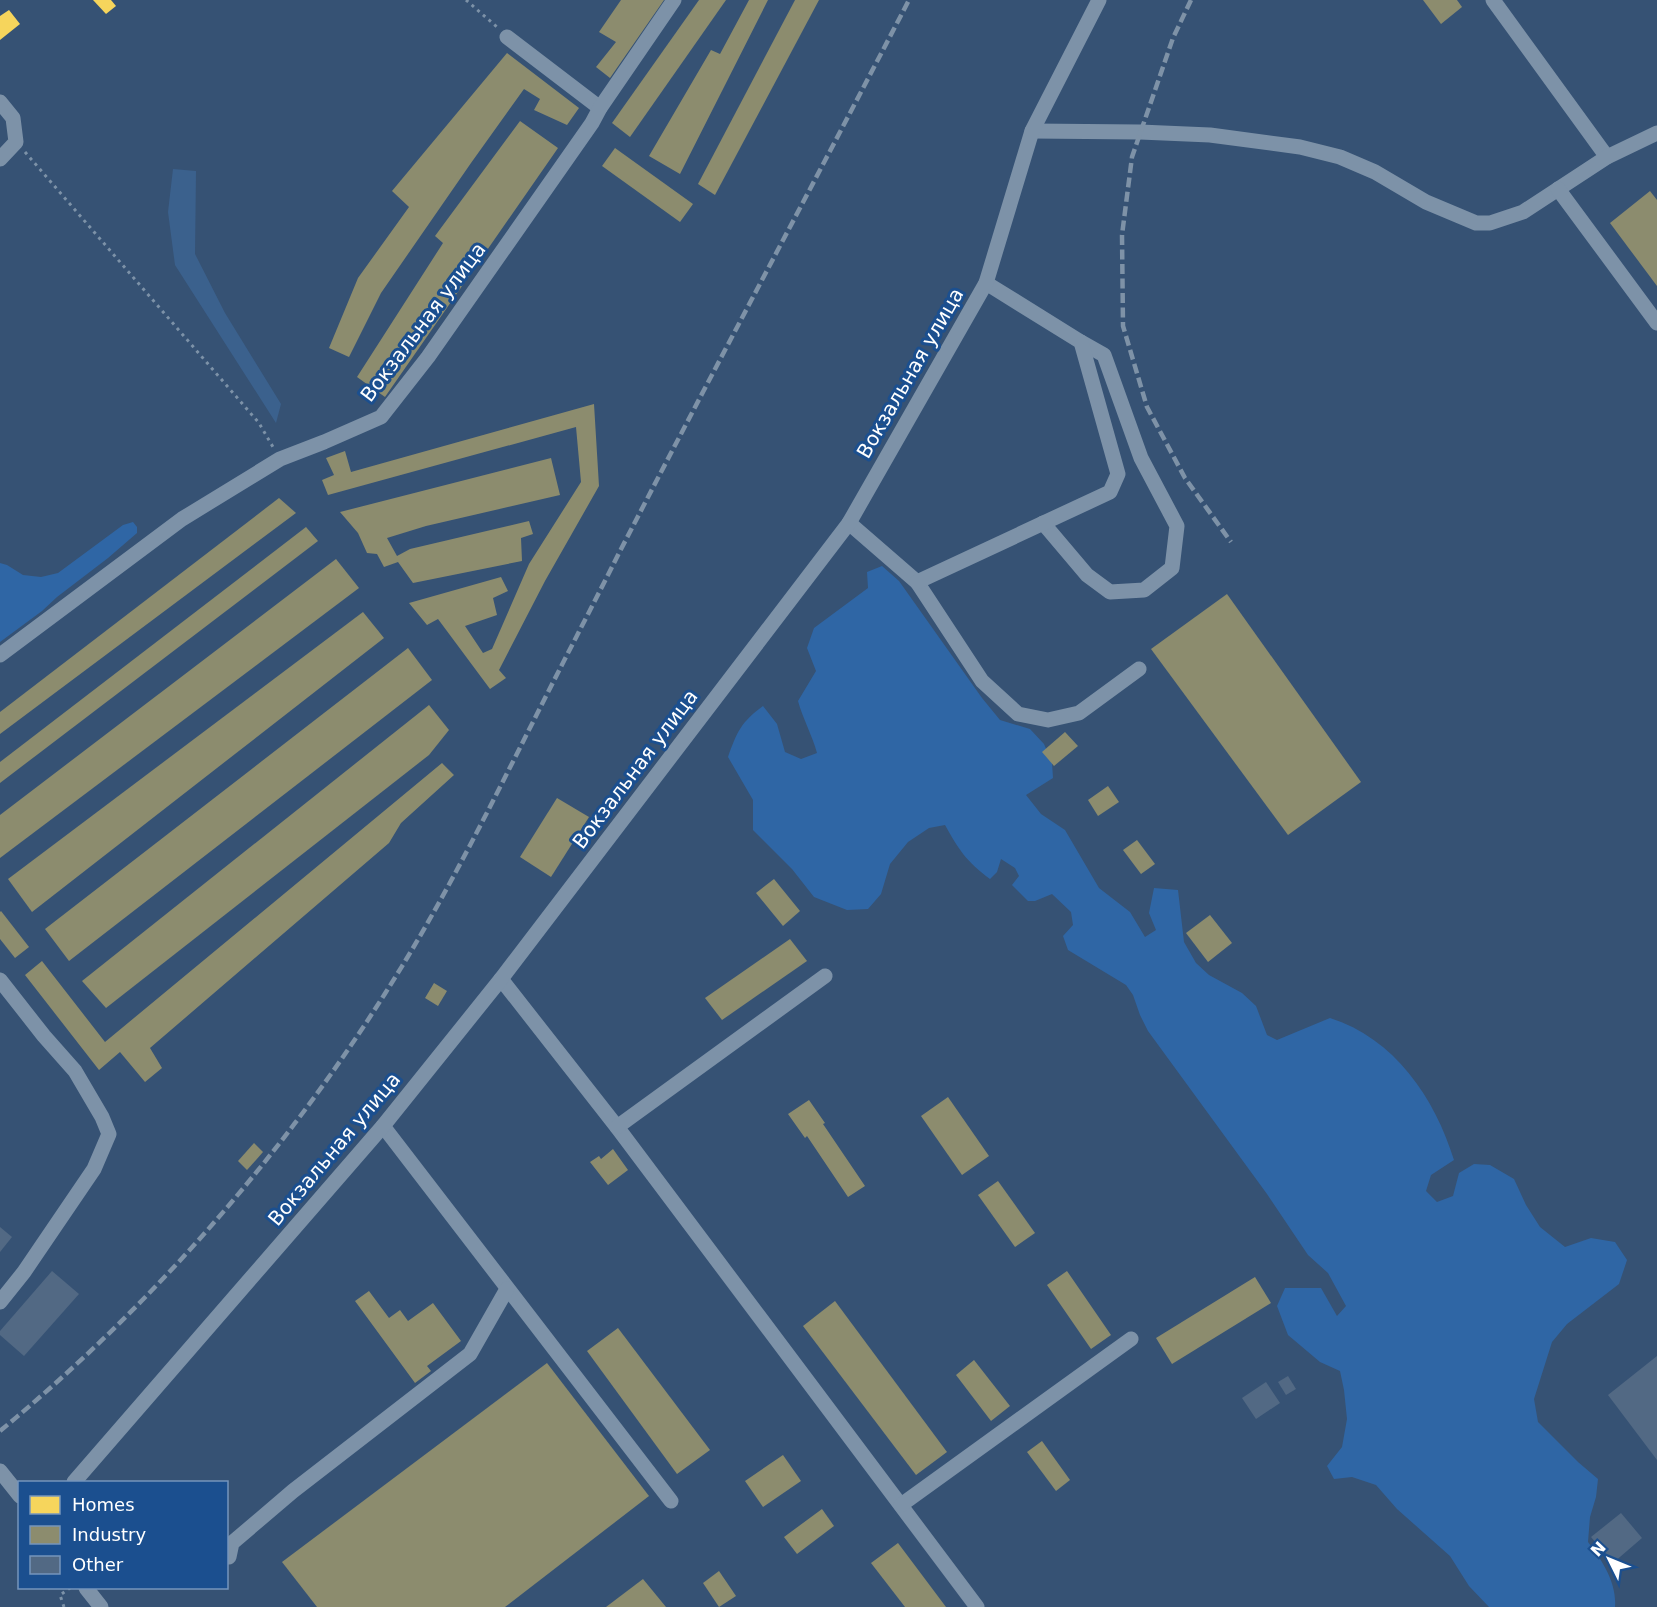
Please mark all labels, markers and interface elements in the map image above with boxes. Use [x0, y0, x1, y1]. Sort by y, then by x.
street label: Вокзальная улица [355, 238, 491, 406]
street label: Вокзальная улица [851, 284, 969, 462]
street label: Вокзальная улица [567, 685, 703, 853]
street label: Вокзальная улица [263, 1067, 405, 1231]
legend [18, 1481, 228, 1589]
text: Homes [72, 1494, 135, 1515]
text: Industry [72, 1524, 146, 1545]
north arrow [1579, 1529, 1639, 1589]
text: N [1587, 1538, 1610, 1560]
text: Other [72, 1554, 124, 1575]

